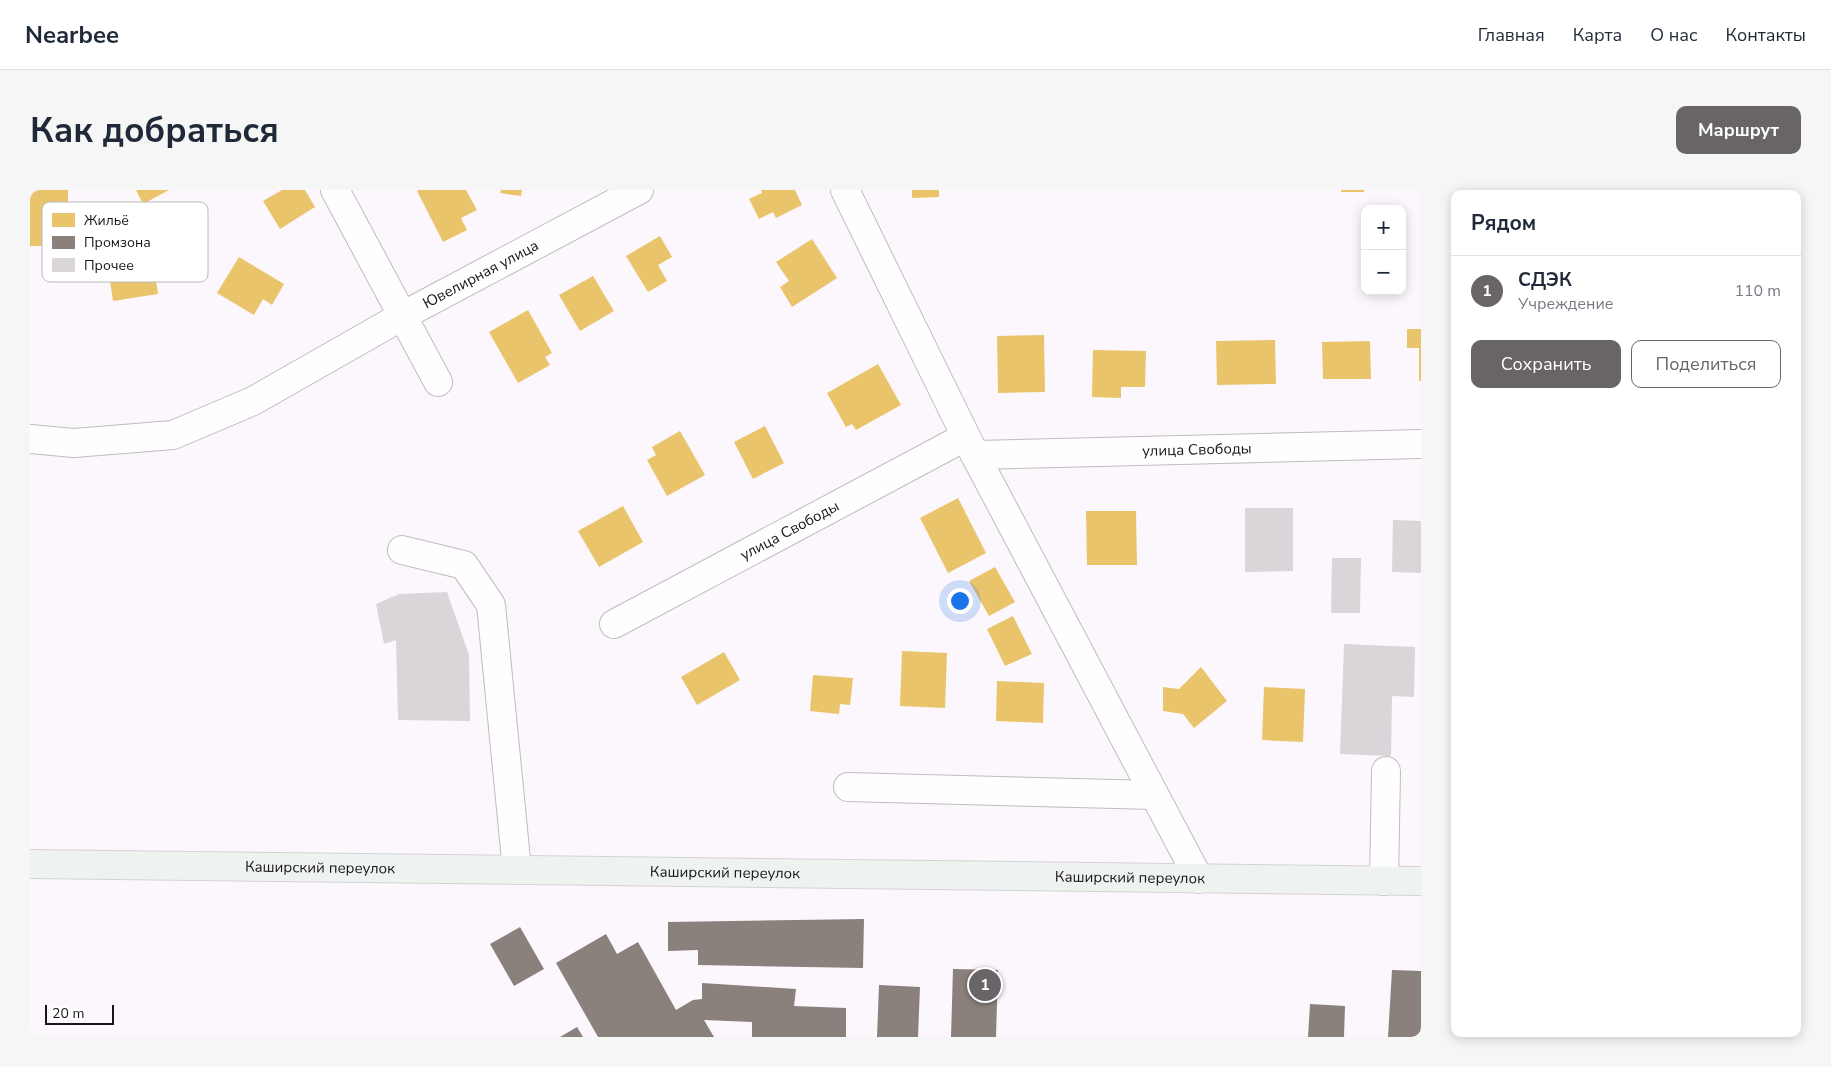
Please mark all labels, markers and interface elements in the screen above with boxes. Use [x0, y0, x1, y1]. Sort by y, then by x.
text: Nearbee [25, 19, 119, 51]
text: Главная [1478, 23, 1545, 47]
text: Карта [1573, 23, 1622, 47]
text: О нас [1650, 23, 1698, 47]
text: Контакты [1726, 23, 1806, 47]
button: Маршрут [1676, 106, 1801, 154]
text: Как добраться [30, 107, 279, 154]
legend [42, 202, 208, 282]
map controls [1361, 205, 1406, 295]
button: + [1361, 205, 1406, 250]
text: Рядом [1471, 209, 1536, 237]
text: Жильё [84, 211, 129, 230]
text: Промзона [84, 233, 151, 252]
street label: Ювелирная улица [419, 235, 542, 313]
button: − [1361, 250, 1406, 295]
text: Прочее [84, 256, 134, 275]
text: СДЭК [1518, 267, 1572, 293]
text: 1 [1482, 280, 1492, 302]
text: 110 m [1734, 280, 1781, 302]
text: Учреждение [1518, 293, 1613, 315]
button: Сохранить [1471, 340, 1621, 388]
button: Поделиться [1631, 340, 1781, 388]
street label: улица Свободы [1142, 438, 1252, 461]
street label: улица Свободы [737, 496, 843, 565]
your location [947, 588, 973, 614]
street label: Каширский переулок [245, 857, 395, 878]
street label: Каширский переулок [650, 862, 800, 883]
street label: Каширский переулок [1055, 867, 1205, 888]
pin: 1 [969, 966, 1001, 1004]
scale bar [45, 1002, 114, 1025]
text: 20 m [52, 1004, 84, 1023]

